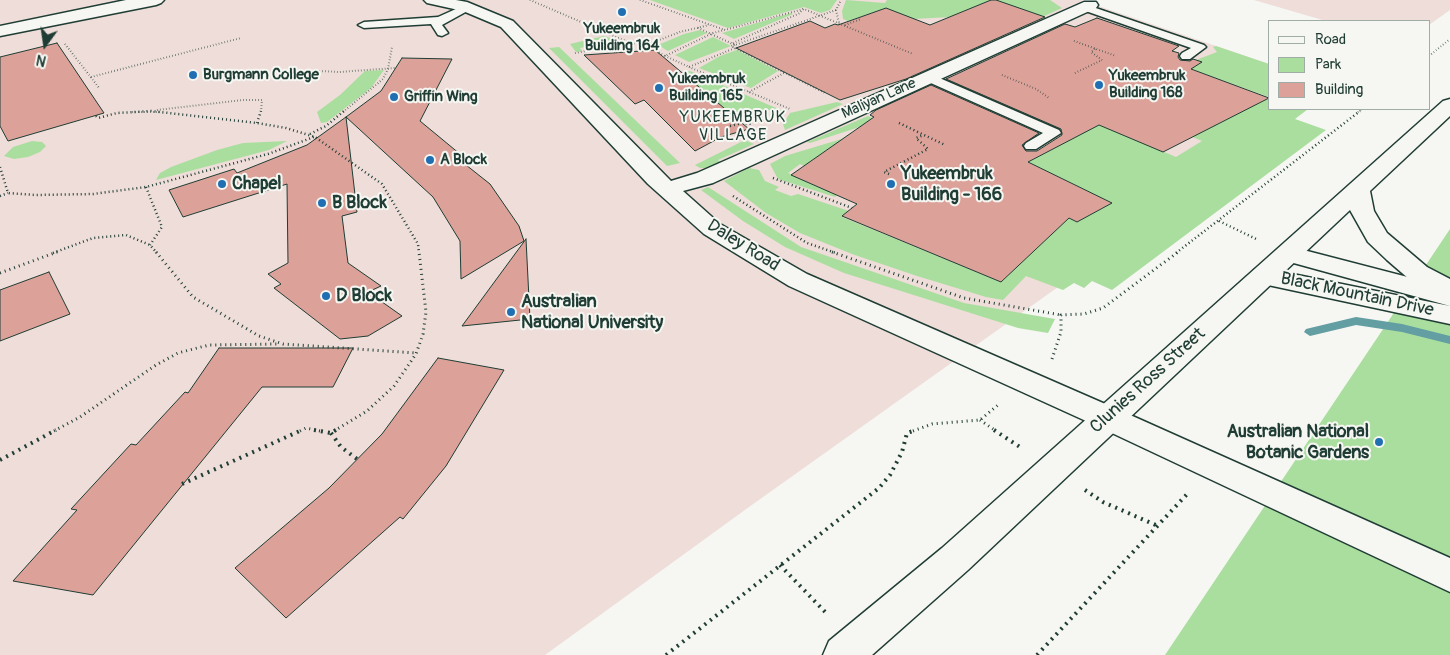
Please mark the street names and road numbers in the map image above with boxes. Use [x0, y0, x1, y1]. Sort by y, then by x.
street label: Maliyan Lane [839, 75, 919, 123]
street label: Daley Road [703, 215, 783, 277]
street label: Black Mountain Drive [1278, 268, 1436, 322]
street label: Clunies Ross Street [1086, 324, 1210, 438]

